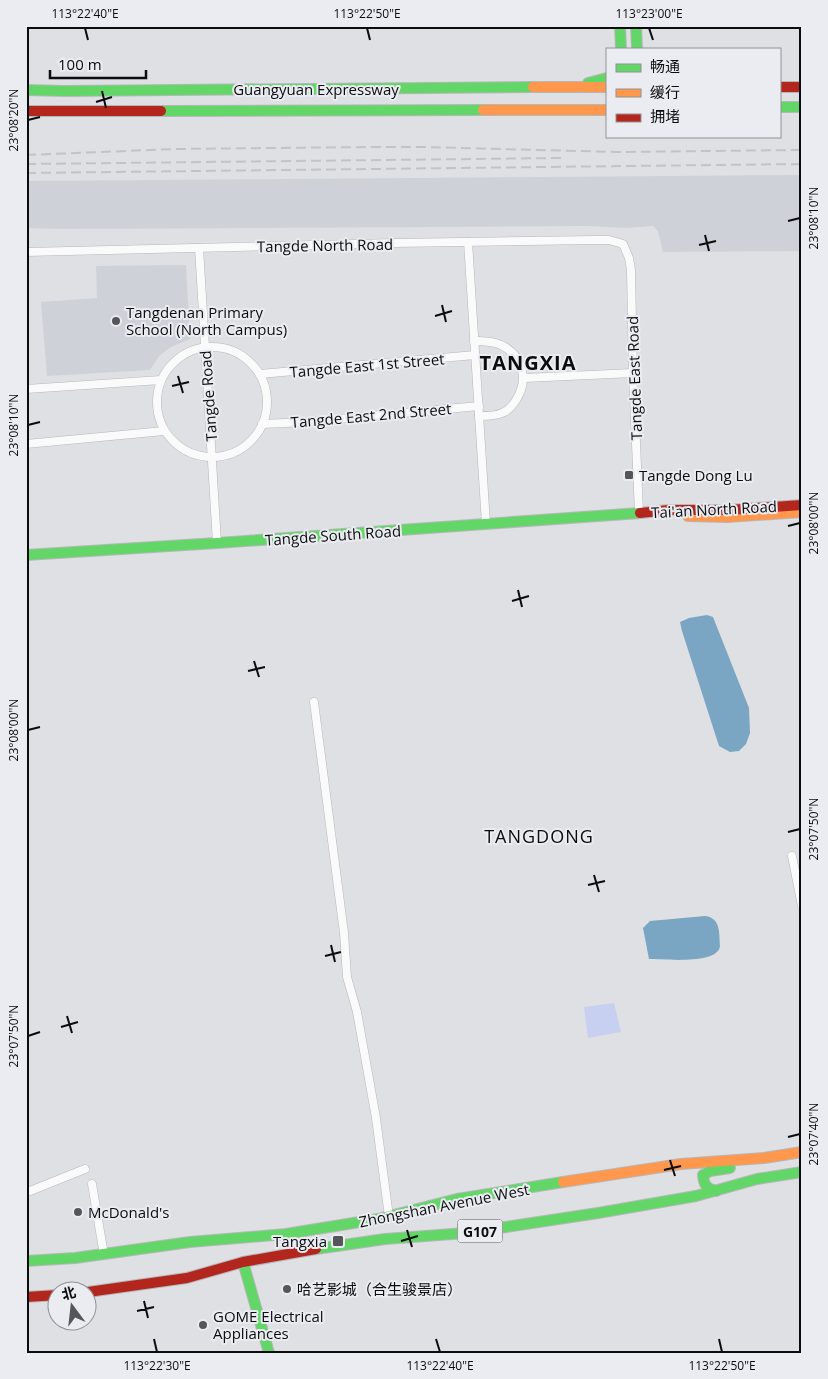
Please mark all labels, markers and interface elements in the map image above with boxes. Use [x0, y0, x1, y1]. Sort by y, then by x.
text: 113°22'40"E [51, 5, 119, 22]
text: 113°22'50"E [333, 5, 401, 22]
text: 113°23'00"E [615, 5, 683, 22]
scale bar [50, 48, 146, 80]
legend [606, 48, 780, 138]
text: 100 m [58, 54, 102, 74]
text: 畅通 [650, 56, 680, 76]
street label: Guangyuan Expressway [233, 79, 399, 99]
text: 缓行 [650, 82, 680, 102]
text: 23°08'20"N [5, 89, 22, 151]
text: 拥堵 [650, 106, 680, 126]
text: 23°08'10"N [805, 187, 822, 249]
street label: Tangde North Road [257, 234, 393, 256]
place label: Tangdenan Primary School (North Campus) [126, 302, 287, 339]
marker: Tangdenan Primary School (North Campus) [110, 315, 122, 327]
street label: Tangde East Road [622, 316, 646, 440]
street label: Tangde East 1st Street [289, 348, 445, 382]
district label: TANGXIA [480, 349, 576, 376]
street label: Tangde Road [195, 350, 221, 442]
text: 23°08'10"N [5, 394, 22, 456]
street label: Tangde East 2nd Street [290, 398, 452, 432]
place label: Tangde Dong Lu [639, 465, 753, 485]
marker: Tangde Dong Lu [623, 469, 635, 481]
text: 23°08'00"N [805, 492, 822, 554]
street label: Tai'an North Road [651, 496, 777, 522]
street label: Tangde South Road [264, 520, 402, 550]
text: 23°08'00"N [5, 699, 22, 761]
text: 23°07'50"N [805, 798, 822, 860]
district label: TANGDONG [484, 824, 594, 848]
text: 23°07'50"N [5, 1005, 22, 1067]
text: 23°07'40"N [805, 1103, 822, 1165]
street label: Zhongshan Avenue West [357, 1179, 531, 1231]
place label: McDonald's [88, 1202, 170, 1222]
marker: McDonald's [72, 1206, 84, 1218]
road number: G107 [458, 1220, 502, 1242]
place label: Tangxia [273, 1231, 327, 1251]
marker: Tangxia [331, 1234, 345, 1248]
place label: 哈艺影城（合生骏景店） [297, 1279, 462, 1299]
north arrow [48, 1282, 98, 1332]
text: 北 [59, 1282, 78, 1304]
marker: 哈艺影城（合生骏景店） [281, 1283, 293, 1295]
place label: GOME Electrical Appliances [213, 1306, 324, 1343]
marker: GOME Electrical Appliances [197, 1319, 209, 1331]
text: 113°22'30"E [123, 1357, 191, 1374]
text: 113°22'40"E [406, 1357, 474, 1374]
text: 113°22'50"E [688, 1357, 756, 1374]

